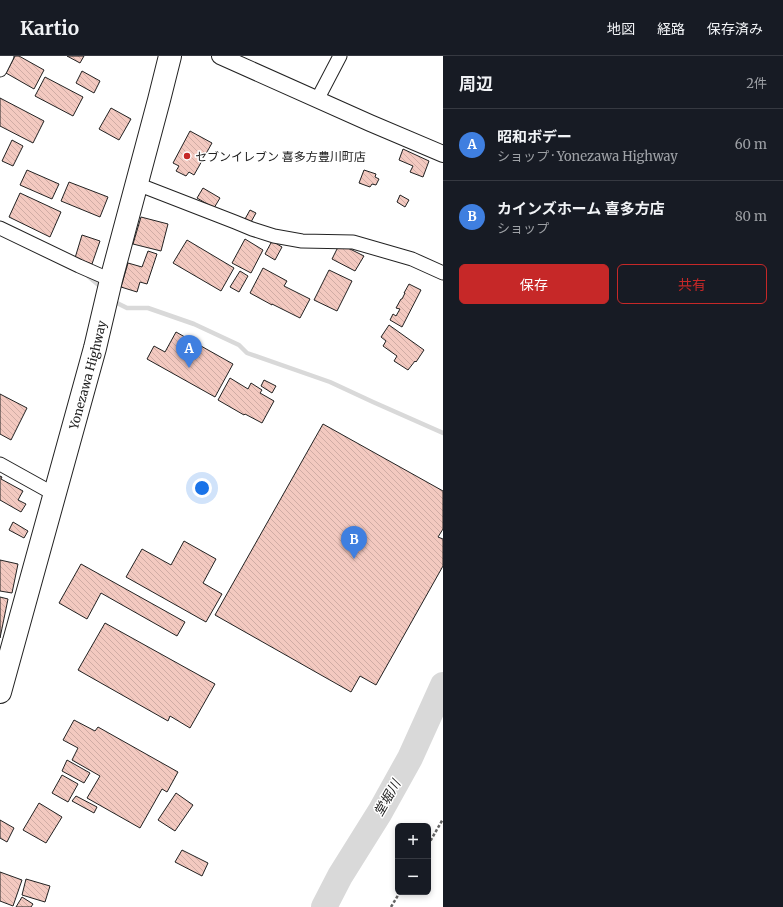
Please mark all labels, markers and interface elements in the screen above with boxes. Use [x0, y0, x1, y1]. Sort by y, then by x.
text: Kartio [20, 16, 79, 40]
text: 地図 [607, 20, 635, 38]
text: 経路 [657, 20, 685, 38]
text: 保存済み [707, 20, 763, 38]
text: 周辺 [459, 73, 493, 95]
text: 2件 [746, 75, 767, 92]
text: 昭和ボデー [497, 127, 572, 146]
text: A [467, 136, 477, 153]
text: 60 m [735, 136, 767, 153]
text: ショップ · Yonezawa Highway [497, 148, 678, 165]
place label: セブンイレブン 喜多方豊川町店 [195, 149, 366, 164]
marker: セブンイレブン 喜多方豊川町店 [182, 151, 192, 161]
text: カインズホーム 喜多方店 [497, 199, 665, 218]
text: B [467, 208, 477, 225]
text: 80 m [735, 208, 767, 225]
text: ショップ [497, 220, 549, 237]
button: 保存 [459, 264, 609, 304]
button: 共有 [617, 264, 767, 304]
street label: Yonezawa Highway [65, 319, 109, 432]
pin: A [176, 335, 202, 368]
your location [192, 478, 212, 498]
pin: B [341, 526, 367, 559]
water label: 堂堀川 [370, 775, 405, 819]
map controls [395, 823, 431, 895]
button: + [395, 823, 431, 859]
button: − [395, 859, 431, 895]

